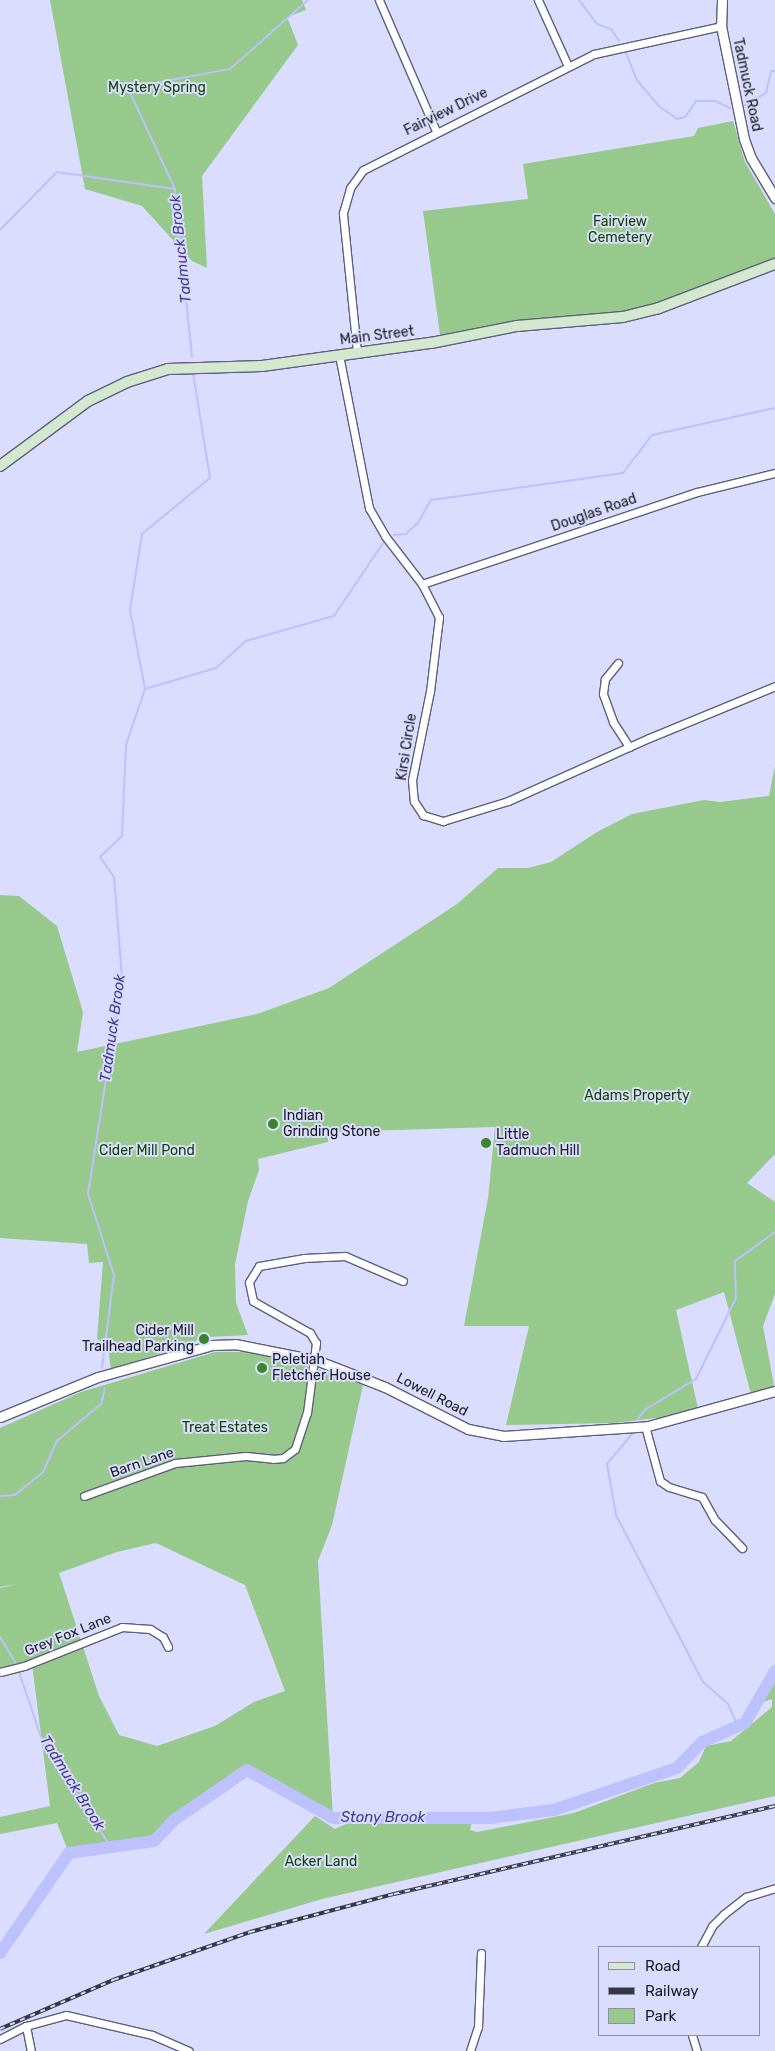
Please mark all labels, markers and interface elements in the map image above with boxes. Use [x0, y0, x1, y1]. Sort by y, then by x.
street label: Tadmuck Road [729, 37, 765, 133]
park label: Mystery Spring [108, 80, 206, 96]
street label: Fairview Drive [401, 84, 491, 140]
water label: Tadmuck Brook [166, 194, 196, 304]
park label: Fairview Cemetery [588, 214, 652, 246]
street label: Main Street [339, 323, 415, 349]
street label: Douglas Road [549, 491, 639, 535]
street label: Kirsi Circle [393, 712, 421, 782]
water label: Tadmuck Brook [97, 973, 129, 1083]
park label: Adams Property [584, 1088, 690, 1104]
place label: Indian Grinding Stone [283, 1108, 380, 1140]
marker: Indian Grinding Stone [267, 1118, 279, 1130]
place label: Little Tadmuch Hill [496, 1127, 580, 1160]
marker: Little Tadmuch Hill [480, 1137, 492, 1149]
park label: Cider Mill Pond [99, 1143, 195, 1159]
place label: Cider Mill Trailhead Parking [82, 1323, 194, 1355]
marker: Cider Mill Trailhead Parking [198, 1333, 210, 1345]
place label: Peletiah Fletcher House [272, 1352, 371, 1384]
marker: Peletiah Fletcher House [256, 1362, 268, 1374]
street label: Lowell Road [393, 1370, 471, 1420]
park label: Treat Estates [182, 1420, 268, 1436]
street label: Barn Lane [108, 1444, 176, 1482]
street label: Grey Fox Lane [22, 1610, 114, 1660]
water label: Tadmuck Brook [35, 1732, 109, 1834]
water label: Stony Brook [340, 1809, 426, 1827]
park label: Acker Land [285, 1854, 357, 1870]
legend [598, 1946, 760, 2036]
text: Road [645, 1957, 681, 1975]
text: Railway [645, 1982, 699, 2000]
text: Park [645, 2007, 676, 2025]

